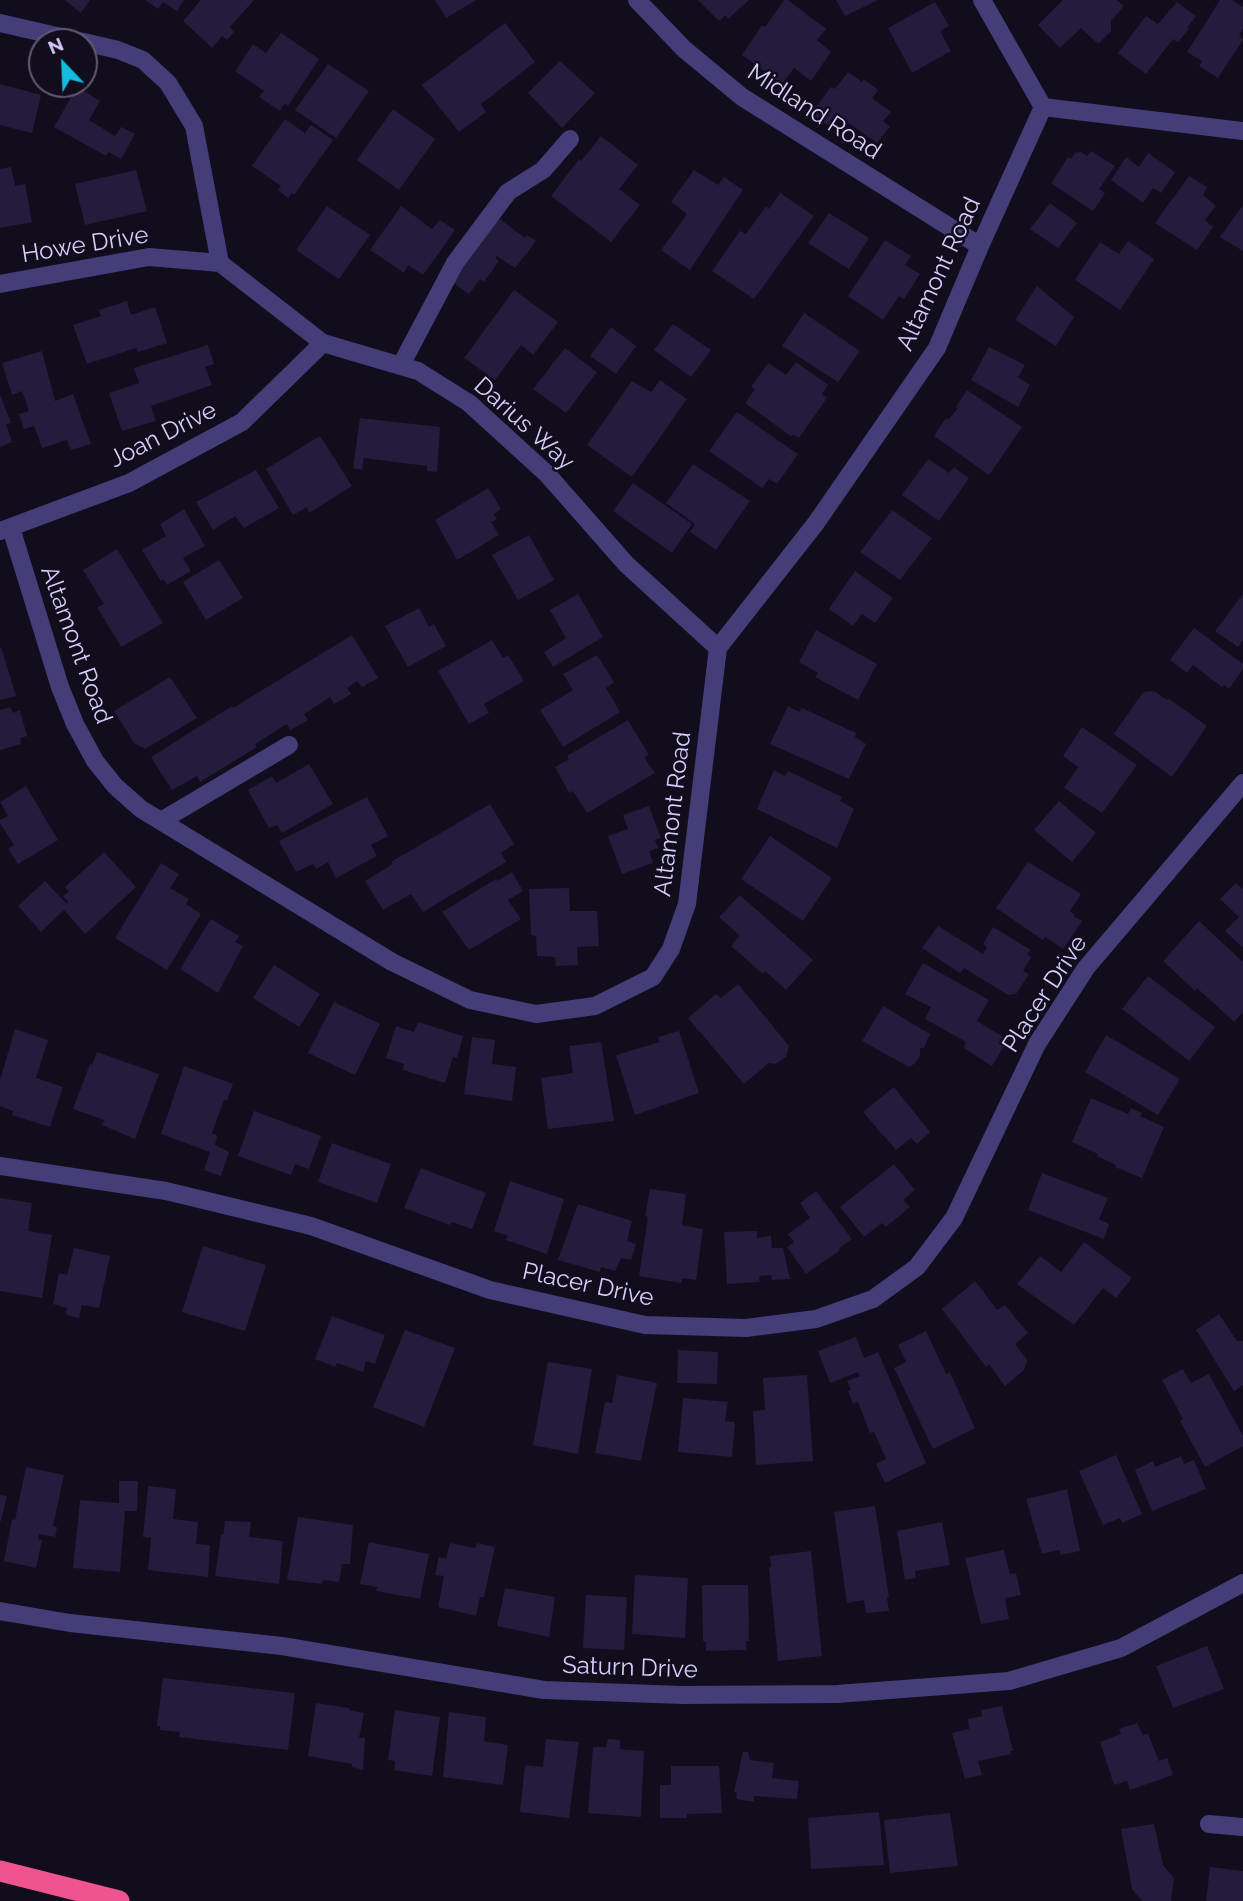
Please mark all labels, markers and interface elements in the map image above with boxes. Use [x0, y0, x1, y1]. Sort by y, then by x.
north arrow [28, 28, 98, 98]
text: N [45, 33, 67, 58]
street label: Midland Road [742, 58, 886, 166]
street label: Altamont Road [891, 193, 987, 355]
street label: Howe Drive [20, 221, 150, 269]
street label: Darius Way [468, 371, 580, 477]
street label: Joan Drive [105, 396, 221, 474]
street label: Altamont Road [34, 562, 118, 728]
street label: Altamont Road [649, 730, 697, 898]
street label: Placer Drive [997, 930, 1093, 1058]
street label: Placer Drive [520, 1257, 656, 1313]
street label: Saturn Drive [562, 1651, 698, 1685]

